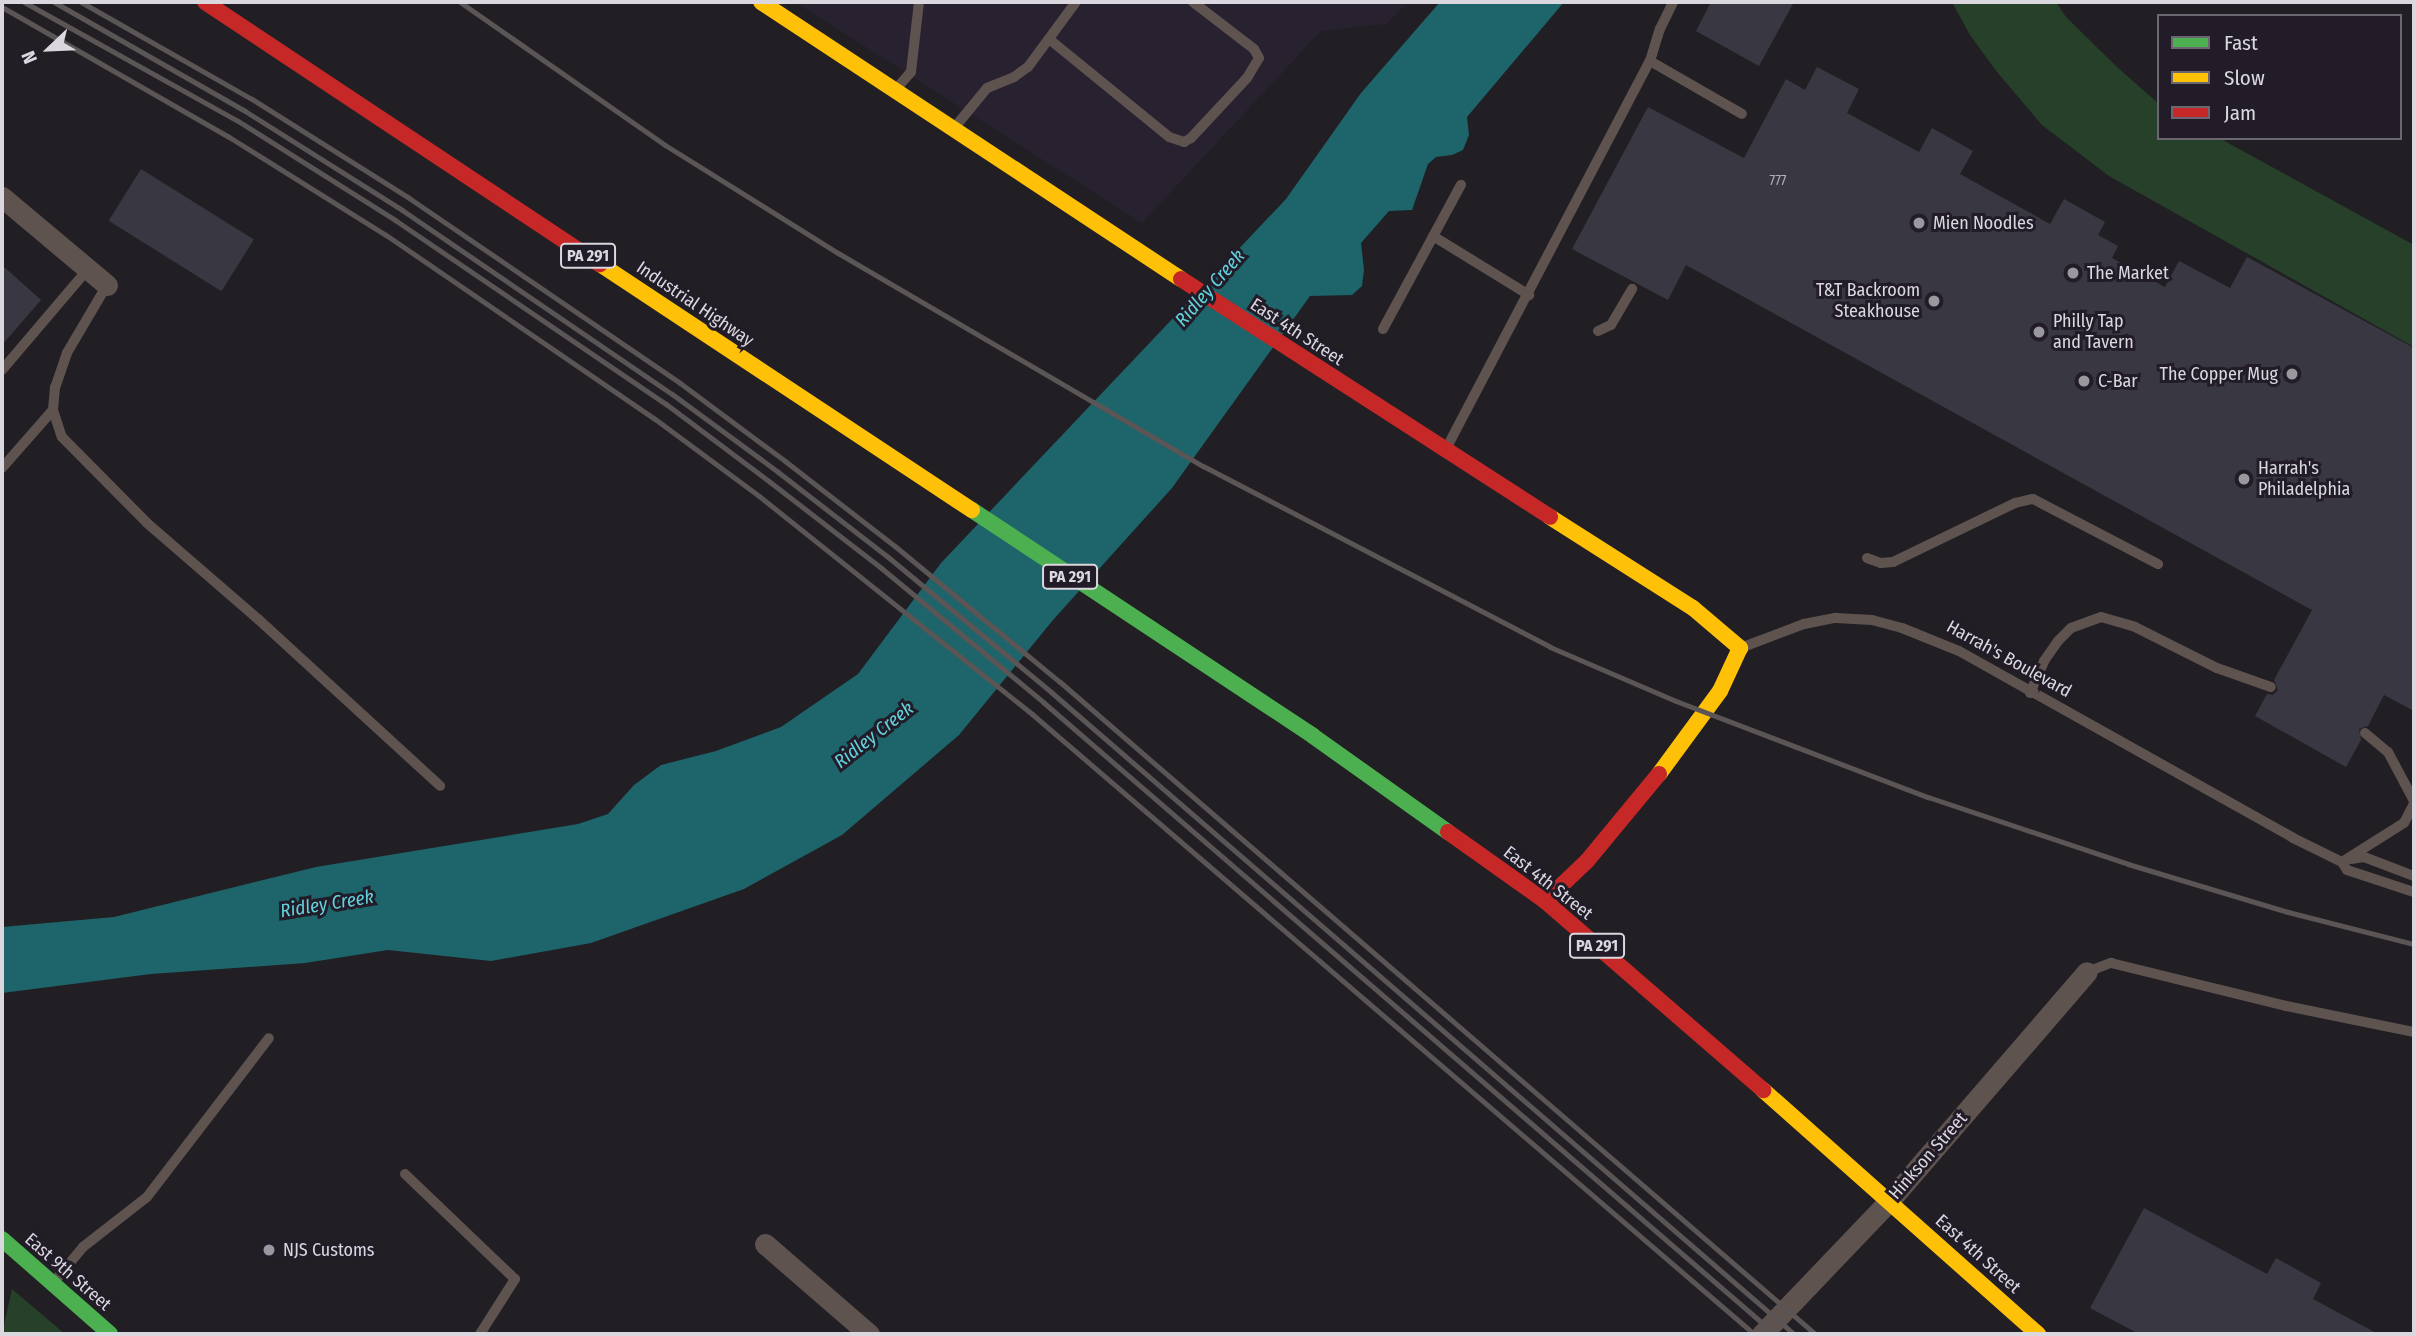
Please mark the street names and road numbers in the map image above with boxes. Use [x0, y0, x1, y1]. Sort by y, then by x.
road number: PA 291 [560, 244, 616, 268]
street label: Industrial Highway [632, 257, 758, 351]
street label: East 4th Street [1246, 294, 1348, 370]
road number: PA 291 [1042, 564, 1098, 590]
street label: Harrah's Boulevard [1943, 616, 2075, 702]
street label: East 4th Street [1499, 841, 1597, 925]
road number: PA 291 [1569, 934, 1625, 958]
street label: Hinkson Street [1884, 1108, 1972, 1204]
street label: East 4th Street [1931, 1210, 2025, 1298]
street label: East 9th Street [20, 1229, 116, 1315]

